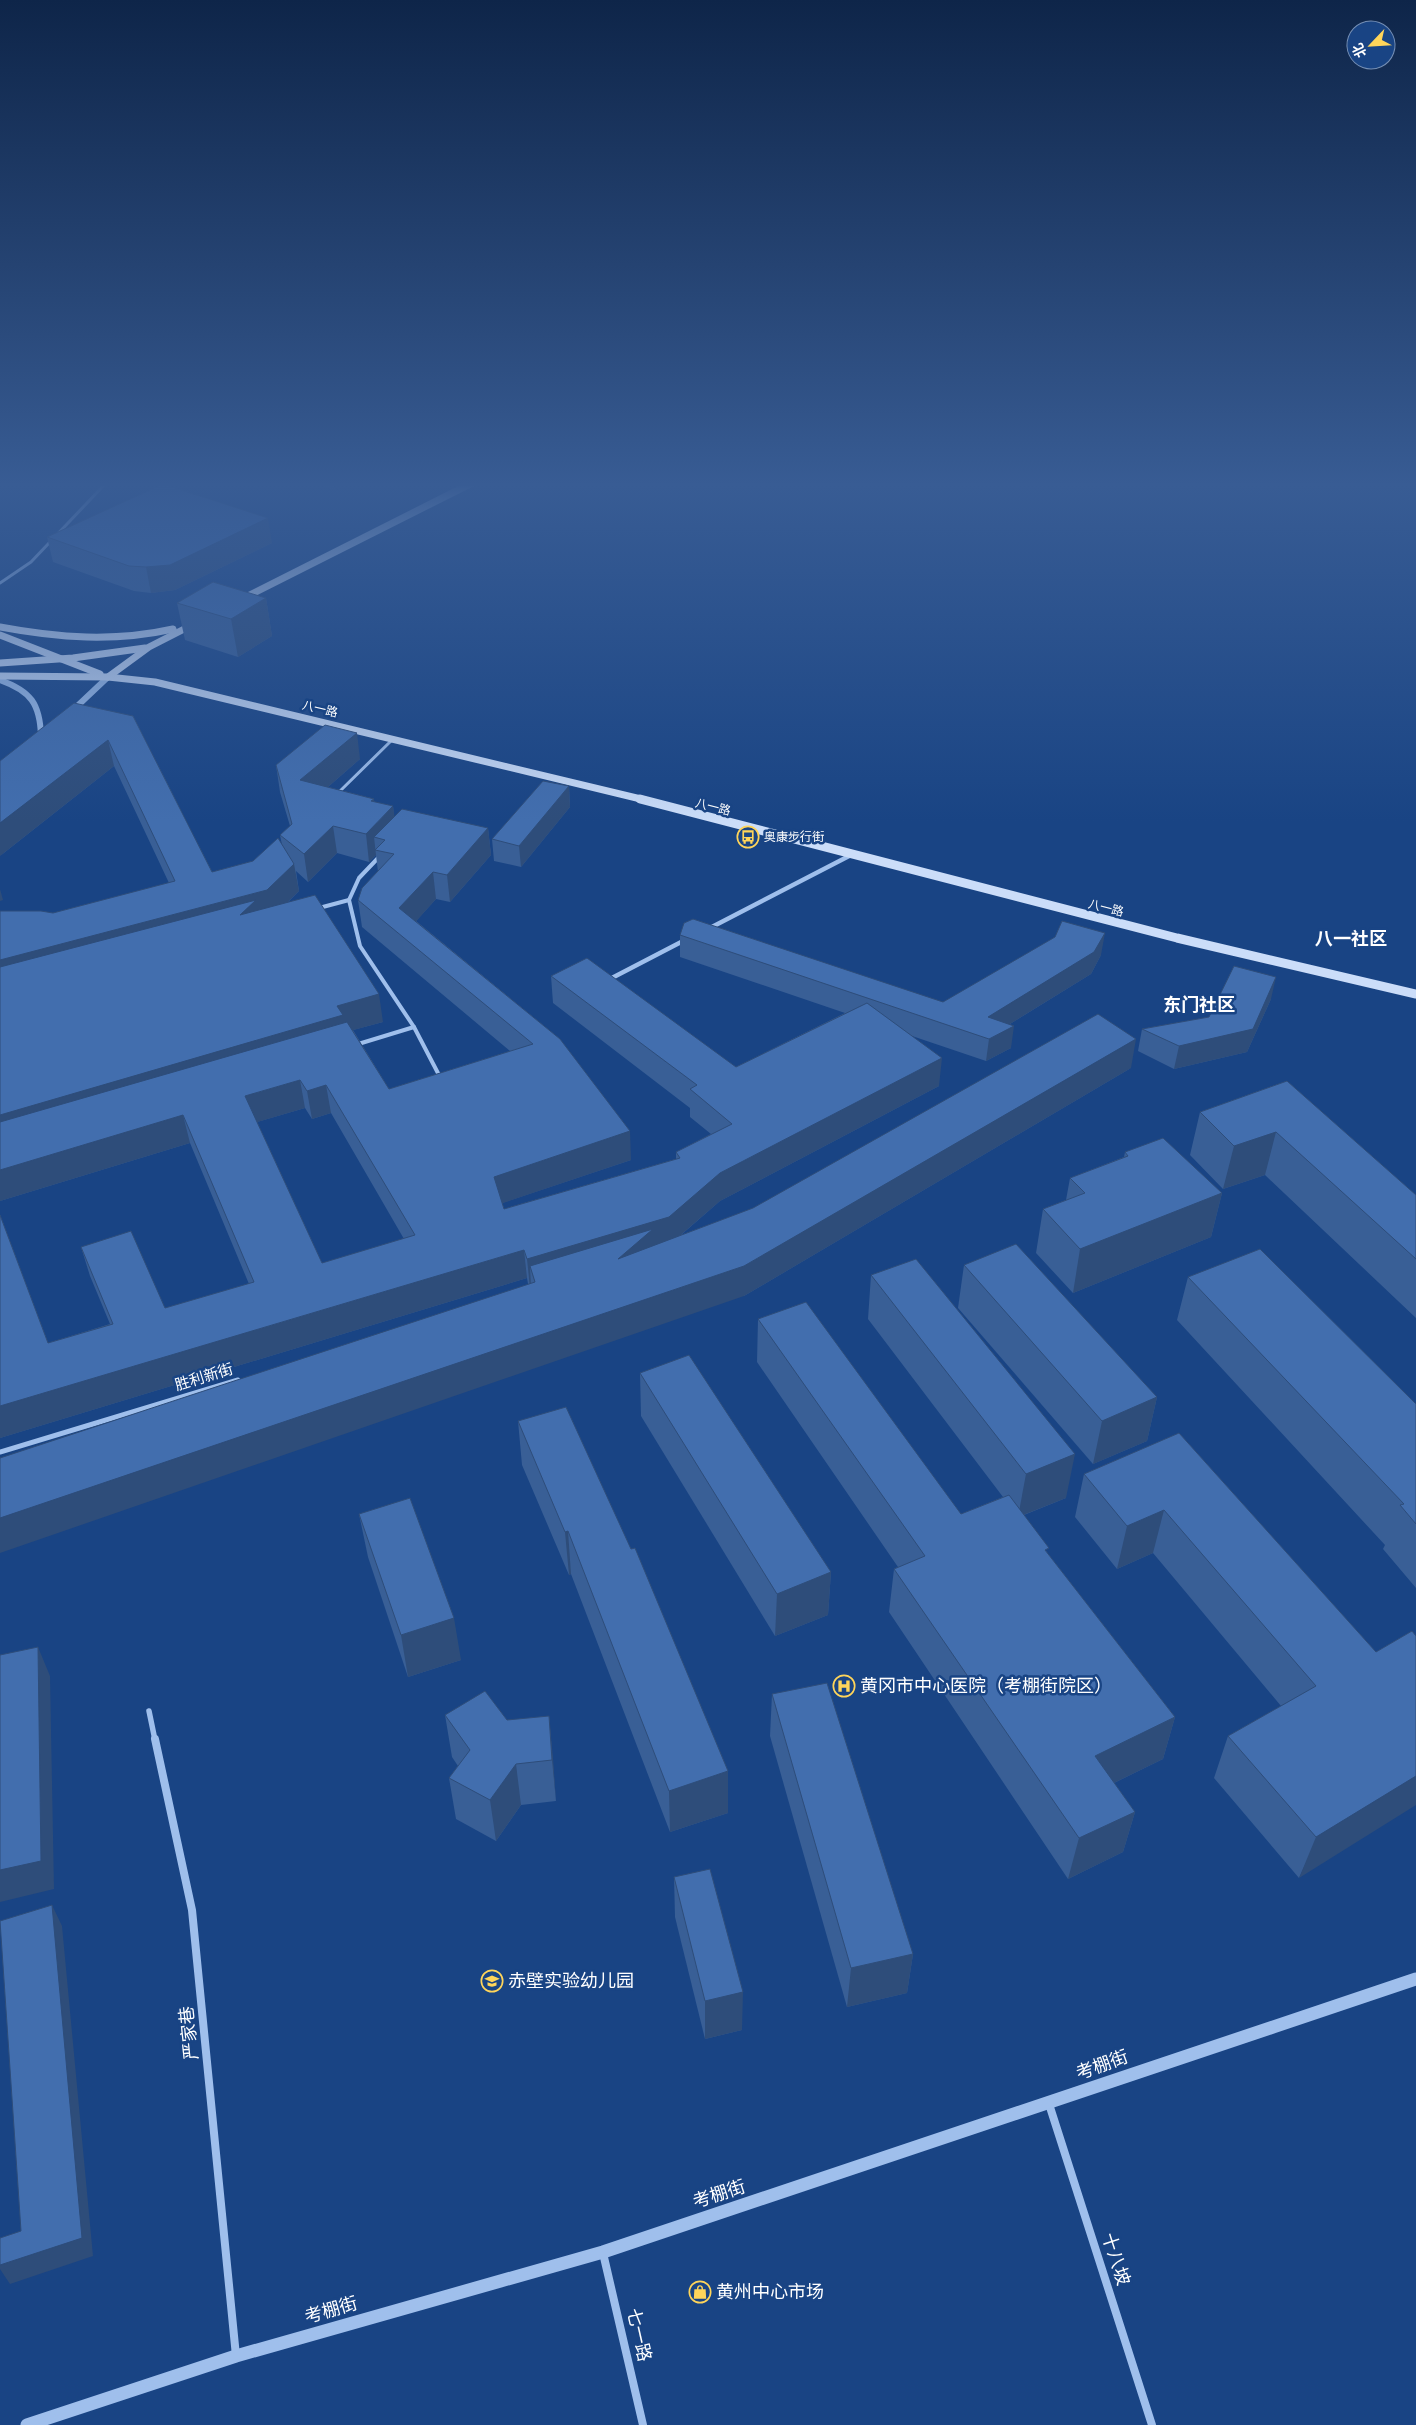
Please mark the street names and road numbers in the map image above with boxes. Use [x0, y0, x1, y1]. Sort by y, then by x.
street label: 八一路 [301, 698, 339, 720]
street label: 八一路 [694, 796, 732, 818]
street label: 八一路 [1087, 897, 1125, 919]
street label: 胜利新街 [173, 1360, 235, 1393]
street label: 严家巷 [175, 2005, 202, 2061]
street label: 考棚街 [1073, 2045, 1131, 2084]
street label: 考棚街 [690, 2175, 748, 2212]
street label: 十八坡 [1098, 2230, 1135, 2288]
street label: 考棚街 [302, 2292, 360, 2327]
street label: 七一路 [623, 2306, 656, 2364]

